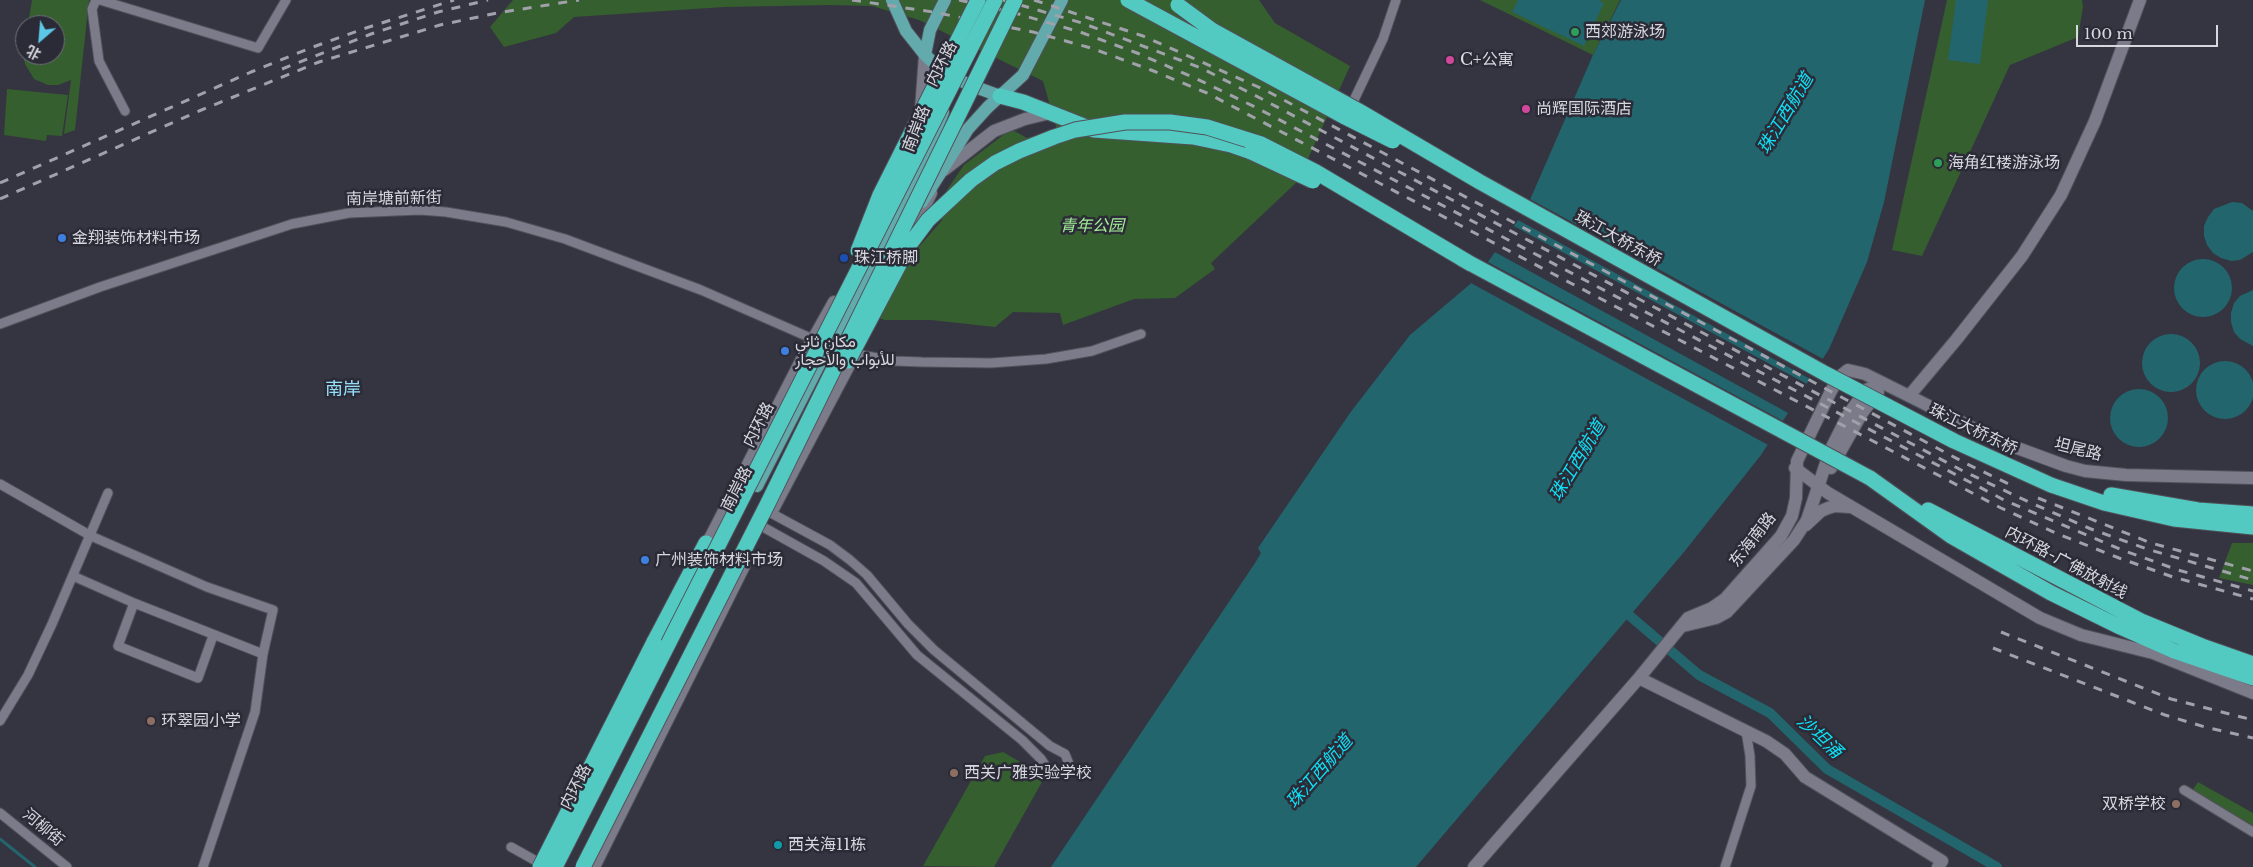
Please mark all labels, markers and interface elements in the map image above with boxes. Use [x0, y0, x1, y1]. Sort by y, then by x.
north arrow [15, 15, 65, 65]
scale bar [2078, 15, 2220, 47]
place label: 西郊游泳场 [1585, 22, 1665, 42]
text: 100 m [2084, 24, 2133, 43]
marker: 西郊游泳场 [1569, 26, 1581, 38]
street label: 内环路 [923, 38, 961, 90]
text: 北 [23, 41, 44, 64]
place label: C+公寓 [1460, 50, 1514, 70]
marker: C+公寓 [1444, 54, 1456, 66]
water label: 珠江西航道 [1754, 70, 1818, 158]
place label: 尚辉国际酒店 [1536, 99, 1632, 119]
street label: 南岸路 [899, 103, 935, 155]
marker: 尚辉国际酒店 [1520, 103, 1532, 115]
place label: 海角红楼游泳场 [1948, 153, 2060, 173]
marker: 海角红楼游泳场 [1932, 157, 1944, 169]
street label: 南岸塘前新街 [346, 189, 442, 209]
street label: 珠江大桥东桥 [1571, 207, 1665, 271]
park label: 青年公园 [1060, 216, 1124, 236]
place label: 金翔装饰材料市场 [72, 228, 200, 248]
marker: 金翔装饰材料市场 [56, 232, 68, 244]
place label: 珠江桥脚 [854, 248, 918, 268]
marker: 珠江桥脚 [838, 252, 850, 264]
place label: مكان ثاني للأبواب والأحجار [795, 332, 895, 370]
marker: مكان ثاني للأبواب والأحجار [779, 345, 791, 357]
district label: 南岸 [325, 379, 361, 401]
street label: 内环路 [740, 399, 778, 451]
street label: 珠江大桥东桥 [1926, 400, 2020, 460]
water label: 珠江西航道 [1546, 417, 1610, 505]
street label: 坦尾路 [2052, 435, 2104, 465]
street label: 南岸路 [718, 463, 756, 515]
street label: 东海南路 [1726, 509, 1780, 571]
street label: 内环路-广佛放射线 [2002, 523, 2130, 603]
place label: 广州装饰材料市场 [655, 550, 783, 570]
marker: 广州装饰材料市场 [639, 554, 651, 566]
place label: 环翠园小学 [161, 711, 241, 731]
water label: 沙坦涌 [1792, 711, 1846, 763]
marker: 环翠园小学 [145, 715, 157, 727]
water label: 珠江西航道 [1282, 731, 1358, 813]
street label: 内环路 [557, 761, 595, 813]
place label: 西关广雅实验学校 [964, 763, 1092, 783]
marker: 西关广雅实验学校 [948, 767, 960, 779]
place label: 双桥学校 [2102, 794, 2166, 814]
marker: 双桥学校 [2170, 798, 2182, 810]
street label: 河柳街 [18, 805, 68, 851]
place label: 西关海11栋 [788, 835, 866, 855]
marker: 西关海11栋 [772, 839, 784, 851]

